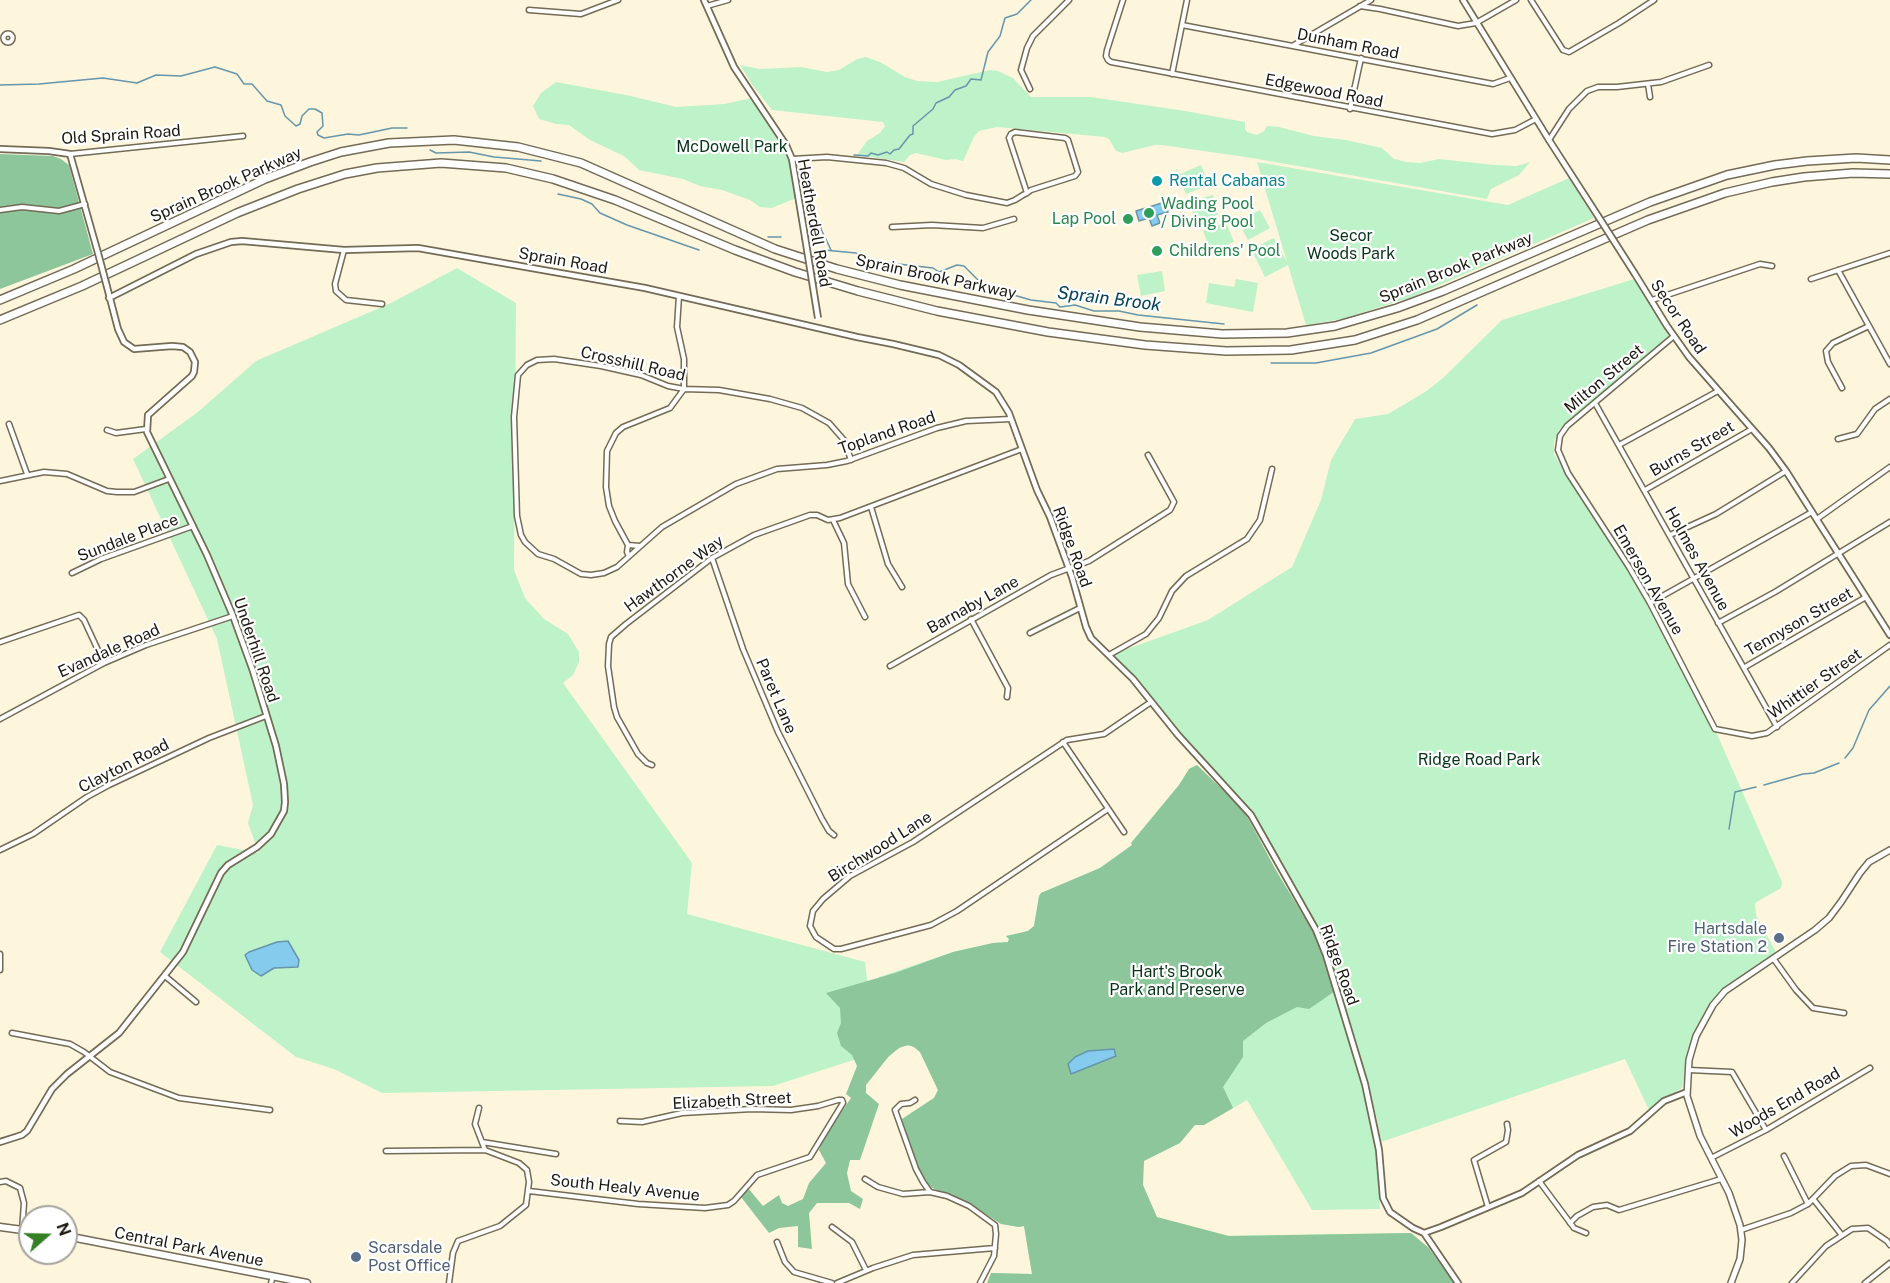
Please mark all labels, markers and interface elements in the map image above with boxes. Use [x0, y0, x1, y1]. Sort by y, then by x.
street label: Dunham Road [1295, 25, 1401, 63]
street label: Edgewood Road [1263, 70, 1385, 112]
street label: Old Sprain Road [61, 121, 181, 149]
park label: McDowell Park [676, 137, 788, 157]
street label: Sprain Brook Parkway [147, 143, 305, 227]
street label: Heatherdell Road [793, 157, 835, 289]
place label: Rental Cabanas [1169, 171, 1285, 191]
marker: Rental Cabanas [1150, 174, 1164, 188]
place label: Wading Pool / Diving Pool [1161, 194, 1254, 232]
marker: Wading Pool / Diving Pool [1142, 206, 1156, 220]
place label: Lap Pool [1052, 209, 1116, 229]
marker: Lap Pool [1121, 212, 1135, 226]
park label: Secor Woods Park [1307, 226, 1395, 264]
street label: Sprain Brook Parkway [1376, 228, 1536, 308]
place label: Childrens' Pool [1169, 241, 1281, 261]
street label: Sprain Road [517, 244, 609, 278]
marker: Childrens' Pool [1150, 244, 1164, 258]
street label: Sprain Brook Parkway [854, 251, 1018, 303]
street label: Secor Road [1646, 276, 1710, 358]
water label: Sprain Brook [1056, 282, 1162, 316]
street label: Milton Street [1561, 340, 1647, 418]
street label: Crosshill Road [579, 343, 687, 385]
street label: Topland Road [836, 407, 938, 459]
street label: Burns Street [1646, 417, 1738, 481]
street label: Ridge Road [1048, 504, 1096, 590]
street label: Holmes Avenue [1661, 504, 1733, 614]
street label: Sundale Place [75, 510, 181, 566]
street label: Emerson Avenue [1609, 521, 1687, 639]
street label: Hawthorne Way [621, 532, 727, 616]
street label: Barnaby Lane [924, 572, 1022, 638]
street label: Tennyson Street [1742, 583, 1856, 661]
street label: Underhill Road [229, 595, 283, 705]
street label: Evandale Road [55, 620, 163, 682]
street label: Whittier Street [1764, 645, 1866, 723]
street label: Paret Lane [752, 655, 800, 737]
street label: Clayton Road [76, 735, 172, 797]
park label: Ridge Road Park [1418, 750, 1540, 770]
street label: Birchwood Lane [825, 807, 935, 887]
place label: Hartsdale Fire Station 2 [1667, 919, 1767, 957]
street label: Ridge Road [1315, 922, 1363, 1008]
marker: Hartsdale Fire Station 2 [1772, 931, 1786, 945]
park label: Hart's Brook Park and Preserve [1109, 962, 1245, 1000]
street label: Woods End Road [1726, 1064, 1844, 1142]
street label: Elizabeth Street [672, 1088, 792, 1114]
street label: South Healy Avenue [549, 1171, 701, 1205]
north arrow [18, 1205, 78, 1265]
text: N [52, 1220, 75, 1238]
street label: Central Park Avenue [113, 1223, 265, 1271]
place label: Scarsdale Post Office [368, 1238, 451, 1276]
marker: Scarsdale Post Office [349, 1250, 363, 1264]

